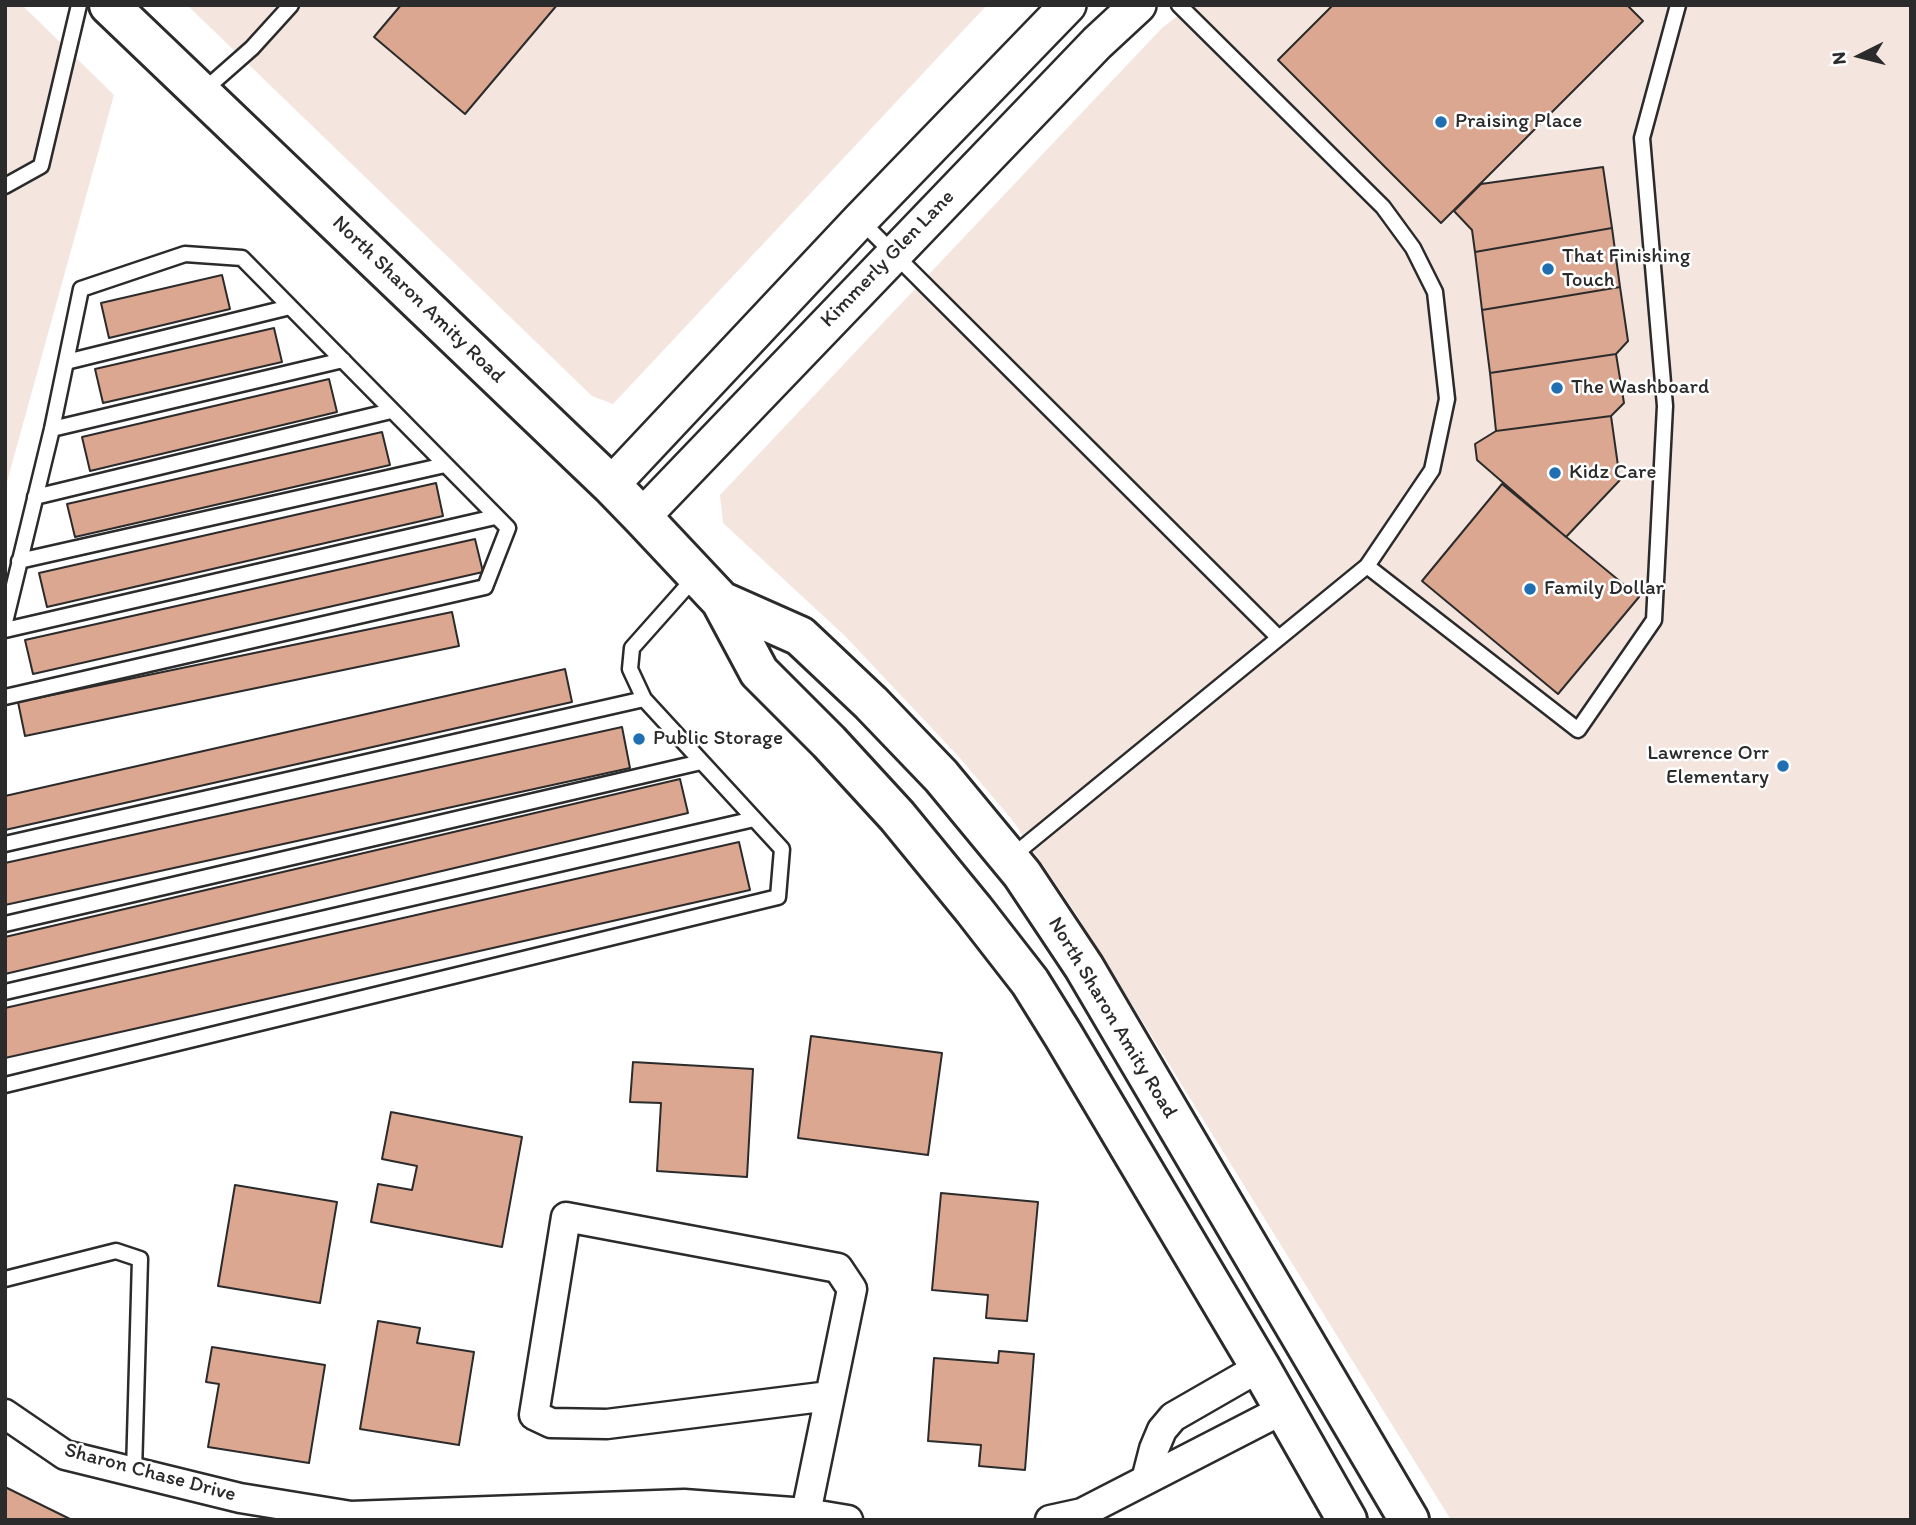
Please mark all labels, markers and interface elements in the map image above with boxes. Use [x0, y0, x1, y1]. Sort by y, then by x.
north arrow [1825, 21, 1895, 91]
text: N [1827, 51, 1851, 66]
place label: Praising Place [1455, 109, 1582, 135]
marker: Praising Place [1433, 114, 1449, 130]
street label: Kimmerly Glen Lane [816, 185, 960, 333]
street label: North Sharon Amity Road [326, 211, 510, 389]
place label: That Finishing Touch [1562, 244, 1690, 294]
marker: That Finishing Touch [1540, 261, 1556, 277]
place label: The Washboard [1571, 375, 1709, 401]
marker: The Washboard [1549, 380, 1565, 396]
place label: Kidz Care [1569, 460, 1656, 486]
marker: Kidz Care [1547, 465, 1563, 481]
place label: Family Dollar [1544, 576, 1664, 602]
marker: Family Dollar [1522, 581, 1538, 597]
place label: Public Storage [653, 726, 783, 752]
marker: Public Storage [631, 731, 647, 747]
place label: Lawrence Orr Elementary [1647, 741, 1769, 791]
marker: Lawrence Orr Elementary [1775, 758, 1791, 774]
street label: North Sharon Amity Road [1042, 913, 1182, 1123]
street label: Sharon Chase Drive [62, 1438, 238, 1508]

